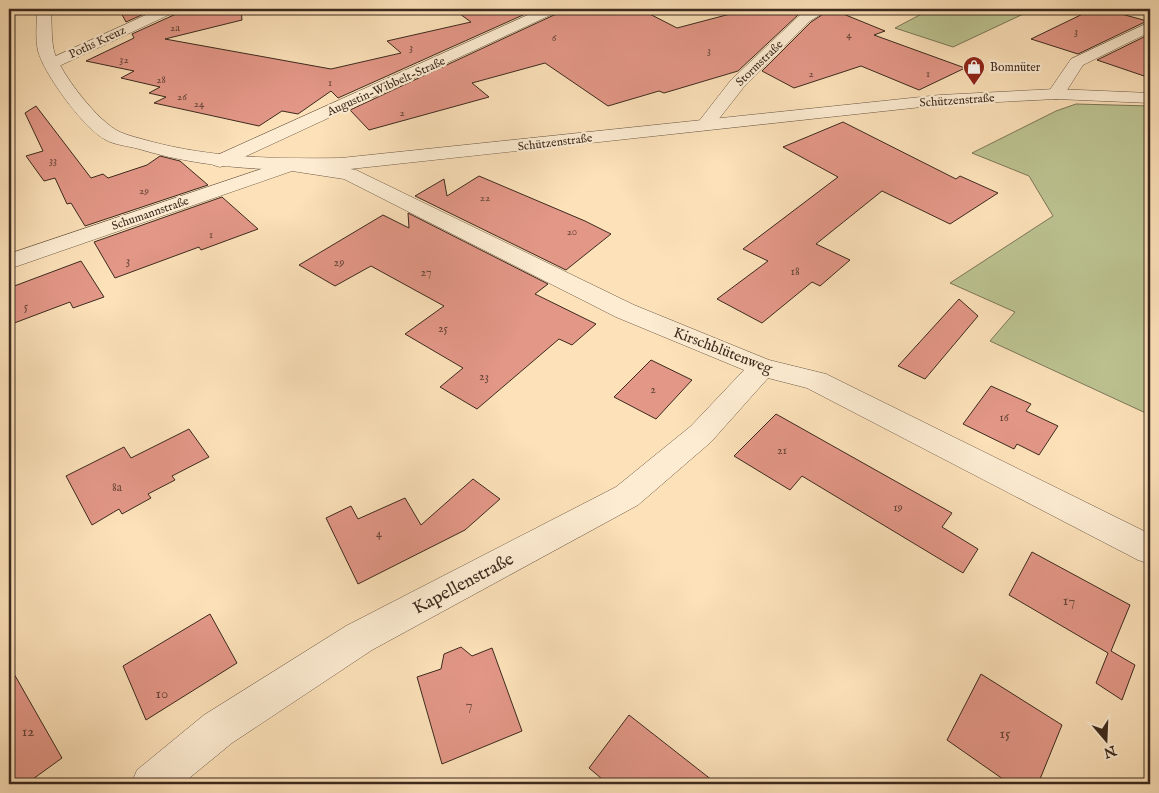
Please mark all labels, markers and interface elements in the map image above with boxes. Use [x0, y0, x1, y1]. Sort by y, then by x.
house number: 2a [170, 21, 180, 35]
street label: Poths Kreuz [66, 23, 128, 62]
house number: 3 [1074, 25, 1078, 39]
house number: 4 [846, 28, 852, 42]
house number: 6 [552, 31, 557, 45]
street label: Stormstraße [733, 37, 786, 90]
house number: 3 [409, 41, 413, 55]
house number: 3 [707, 44, 711, 58]
house number: 32 [119, 53, 129, 67]
street label: Augustin-Wibbelt-Straße [324, 53, 448, 120]
shop icon: Bomnüter [962, 55, 986, 86]
place label: Bomnüter [990, 60, 1041, 75]
house number: 2 [808, 67, 814, 81]
house number: 1 [926, 67, 930, 81]
house number: 28 [156, 73, 166, 87]
house number: 1 [328, 76, 332, 90]
house number: 26 [177, 90, 187, 104]
street label: Schützenstraße [919, 90, 995, 111]
house number: 24 [194, 97, 205, 111]
house number: 2 [399, 106, 405, 120]
street label: Schützenstraße [517, 130, 594, 155]
house number: 33 [49, 154, 57, 168]
house number: 29 [139, 184, 149, 198]
house number: 22 [480, 191, 490, 205]
street label: Schumannstraße [110, 193, 191, 234]
house number: 20 [567, 225, 577, 239]
house number: 1 [209, 228, 213, 242]
house number: 3 [126, 253, 130, 268]
house number: 29 [334, 255, 344, 270]
house number: 18 [790, 264, 800, 279]
house number: 27 [420, 265, 432, 280]
house number: 5 [24, 299, 29, 314]
house number: 25 [438, 321, 449, 336]
street label: Kirschblütenweg [671, 323, 776, 378]
house number: 23 [479, 369, 489, 384]
house number: 2 [650, 382, 656, 397]
house number: 16 [999, 410, 1010, 425]
house number: 21 [777, 443, 787, 458]
house number: 8a [112, 480, 123, 495]
house number: 19 [893, 500, 903, 515]
house number: 4 [376, 526, 382, 541]
street label: Kapellenstraße [409, 548, 518, 621]
house number: 17 [1063, 591, 1075, 610]
house number: 10 [156, 684, 168, 703]
house number: 7 [465, 695, 473, 714]
north arrow [1082, 716, 1132, 766]
house number: 12 [22, 722, 34, 741]
house number: 15 [999, 724, 1011, 743]
text: N [1101, 741, 1120, 762]

